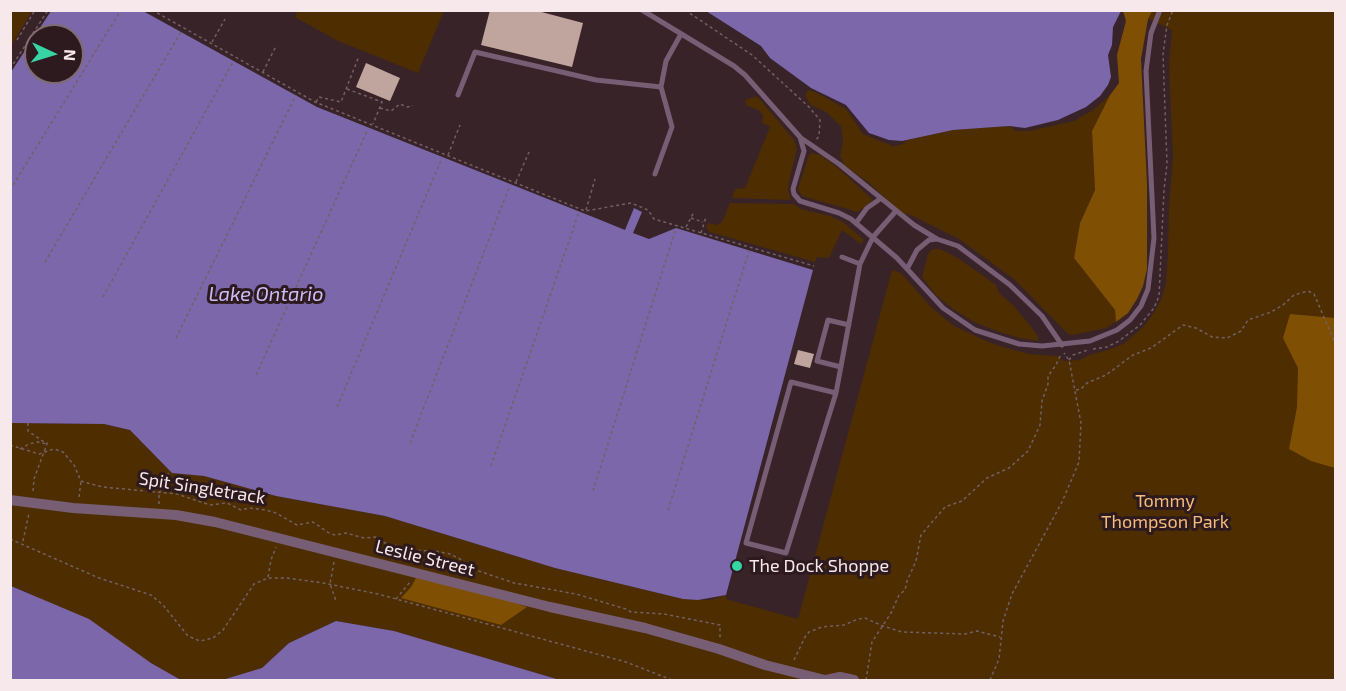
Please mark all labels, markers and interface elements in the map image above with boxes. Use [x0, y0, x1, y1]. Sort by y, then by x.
north arrow [24, 24, 84, 84]
text: N [61, 49, 80, 62]
water label: Lake Ontario [208, 282, 324, 306]
street label: Spit Singletrack [137, 467, 267, 509]
park label: Tommy Thompson Park [1101, 490, 1229, 532]
street label: Leslie Street [373, 535, 477, 581]
place label: The Dock Shoppe [749, 555, 889, 577]
marker: The Dock Shoppe [730, 559, 744, 573]

